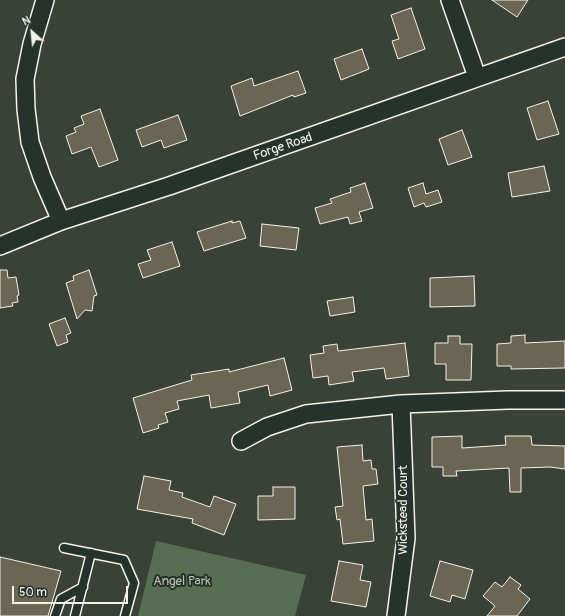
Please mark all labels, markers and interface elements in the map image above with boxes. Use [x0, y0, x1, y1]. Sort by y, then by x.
north arrow [12, 12, 52, 52]
text: N [20, 13, 33, 28]
street label: Forge Road [251, 130, 315, 164]
street label: Wickstead Court [396, 465, 412, 555]
park label: Angel Park [153, 574, 211, 590]
scale bar [14, 578, 130, 604]
text: 50 m [19, 585, 47, 600]

